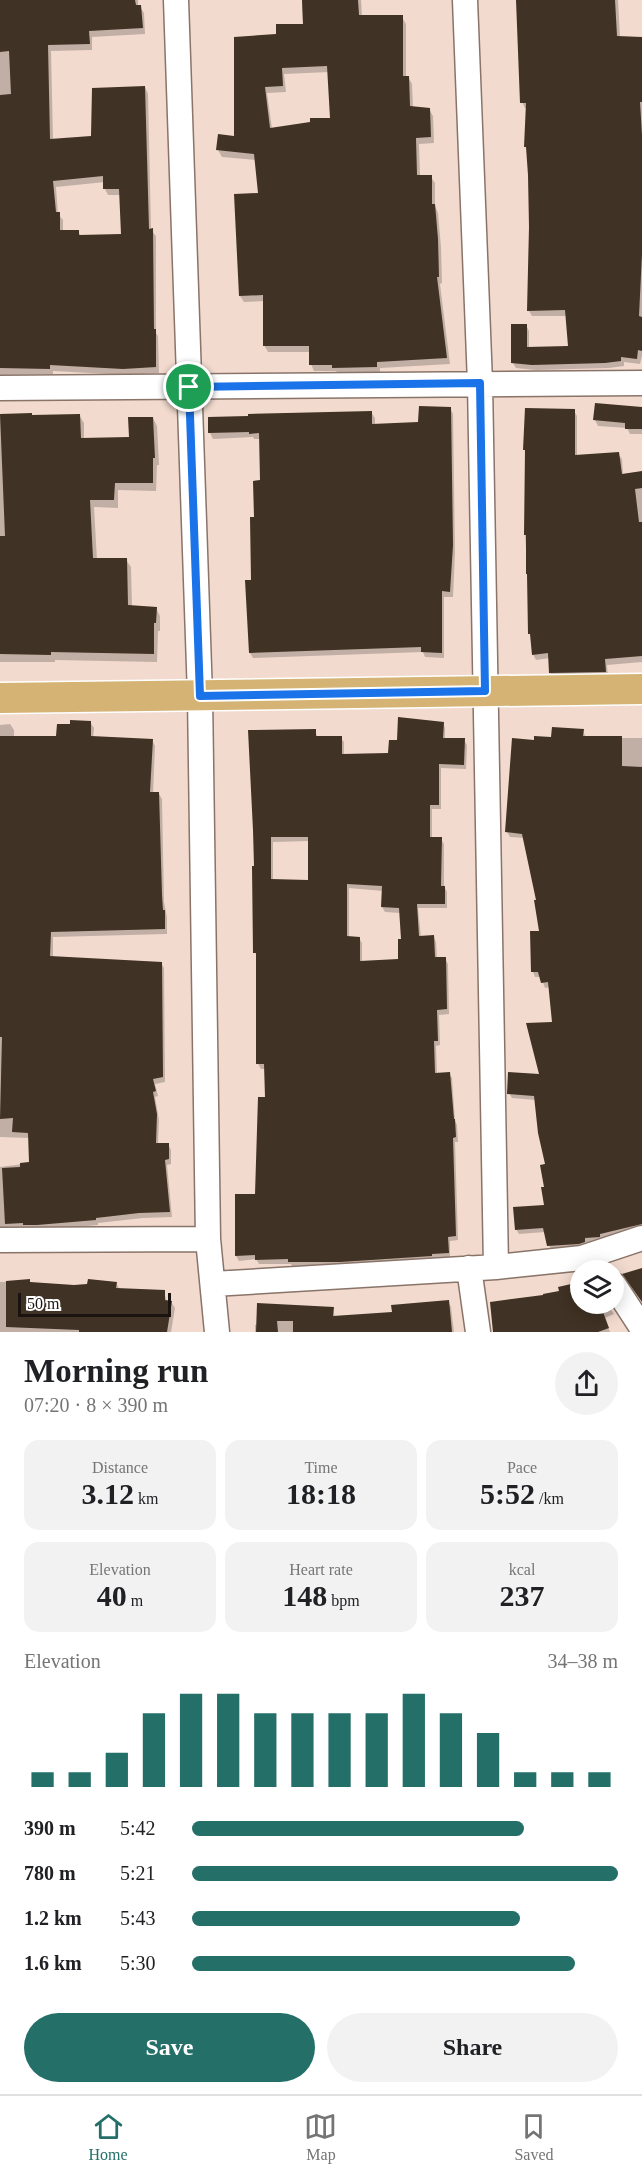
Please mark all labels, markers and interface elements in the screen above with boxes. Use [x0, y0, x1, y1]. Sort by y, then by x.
pin [163, 361, 214, 412]
icon: arrive [172, 370, 205, 403]
map controls [570, 1260, 624, 1314]
button: layers [570, 1260, 624, 1314]
scale bar [18, 1290, 171, 1318]
text: 50 m [27, 1295, 59, 1312]
button: share [555, 1352, 618, 1415]
text: Morning run [24, 1353, 208, 1389]
text: 07:20 · 8 × 390 m [24, 1394, 168, 1416]
text: Distance [92, 1459, 148, 1476]
text: Time [304, 1459, 338, 1476]
text: Pace [507, 1459, 537, 1476]
text: 3.12 [82, 1477, 134, 1510]
text: 18:18 [286, 1477, 356, 1510]
text: 5:52 [480, 1477, 535, 1510]
text: km [134, 1490, 158, 1507]
text: /km [535, 1490, 564, 1507]
text: Elevation [89, 1561, 151, 1578]
text: Heart rate [289, 1561, 353, 1578]
text: kcal [509, 1561, 535, 1578]
text: 40 [97, 1579, 127, 1612]
text: 148 [282, 1579, 327, 1612]
text: 237 [500, 1579, 545, 1612]
text: m [127, 1592, 143, 1609]
text: bpm [327, 1592, 360, 1609]
text: Elevation [24, 1650, 101, 1672]
text: 34–38 m [547, 1650, 618, 1672]
text: 390 m [24, 1817, 76, 1839]
text: 5:42 [120, 1817, 156, 1839]
text: 780 m [24, 1862, 76, 1884]
text: 5:21 [120, 1862, 156, 1884]
text: 1.2 km [24, 1907, 82, 1929]
text: 5:43 [120, 1907, 156, 1929]
text: 1.6 km [24, 1952, 82, 1974]
text: 5:30 [120, 1952, 156, 1974]
button: Save [24, 2013, 315, 2082]
button: Share [327, 2013, 618, 2082]
tab: Home [88, 2110, 128, 2164]
tab: Map [304, 2110, 337, 2164]
tab: Saved [514, 2110, 554, 2164]

